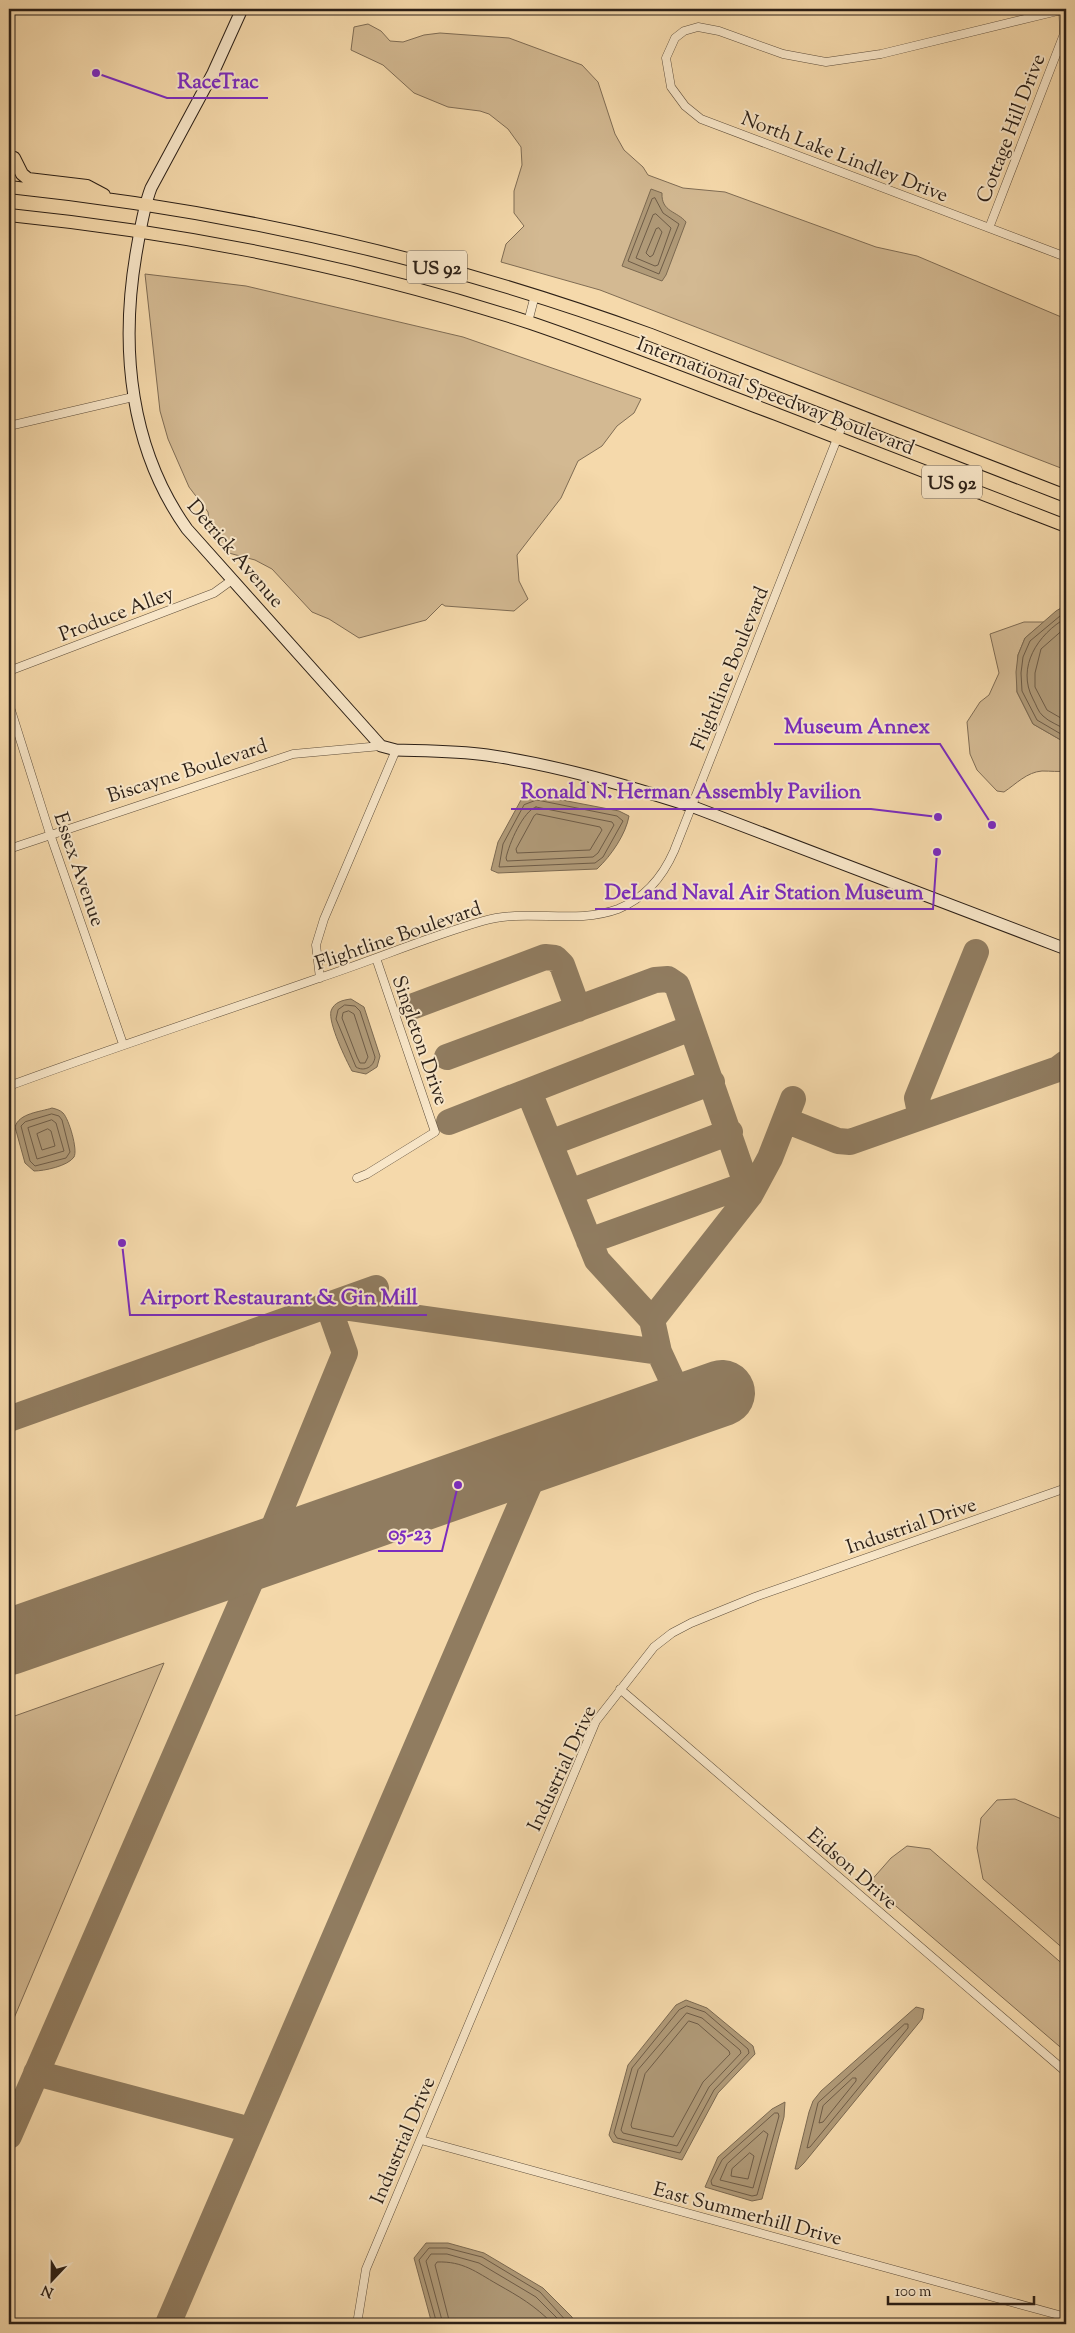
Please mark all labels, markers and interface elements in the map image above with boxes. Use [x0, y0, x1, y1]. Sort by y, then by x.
street label: Cottage Hill Drive [971, 50, 1054, 208]
callout: RaceTrac [167, 62, 268, 98]
text: RaceTrac [177, 68, 259, 98]
street label: North Lake Lindley Drive [736, 105, 952, 211]
road number: US 92 [407, 250, 467, 284]
street label: International Speedway Boulevard [632, 331, 918, 464]
road number: US 92 [922, 466, 982, 498]
street label: Detrick Avenue [179, 494, 290, 615]
street label: Produce Alley [55, 580, 179, 651]
street label: Flightline Boulevard [685, 583, 777, 755]
callout: Museum Annex [774, 708, 940, 744]
text: Museum Annex [784, 713, 930, 743]
street label: Biscayne Boulevard [104, 733, 272, 812]
callout: Ronald N. Herman Assembly Pavilion [511, 773, 871, 809]
text: Ronald N. Herman Assembly Pavilion [521, 778, 862, 808]
street label: Essex Avenue [45, 809, 111, 931]
callout: DeLand Naval Air Station Museum [595, 873, 933, 909]
text: DeLand Naval Air Station Museum [605, 879, 924, 909]
street label: Flightline Boulevard [312, 895, 486, 979]
street label: Singleton Drive [383, 972, 454, 1110]
callout: Airport Restaurant & Gin Mill [130, 1279, 427, 1315]
text: Airport Restaurant & Gin Mill [140, 1284, 418, 1314]
street label: Industrial Drive [843, 1492, 981, 1563]
callout: 05-23 [378, 1515, 442, 1551]
text: 05-23 [388, 1520, 432, 1550]
street label: Industrial Drive [521, 1701, 605, 1837]
street label: Eidson Drive [800, 1822, 903, 1918]
street label: Industrial Drive [364, 2073, 444, 2209]
street label: East Summerhill Drive [650, 2176, 845, 2255]
north arrow [28, 2256, 78, 2306]
scale bar [888, 2273, 1034, 2305]
text: N [39, 2279, 57, 2302]
text: 100 m [895, 2282, 932, 2303]

